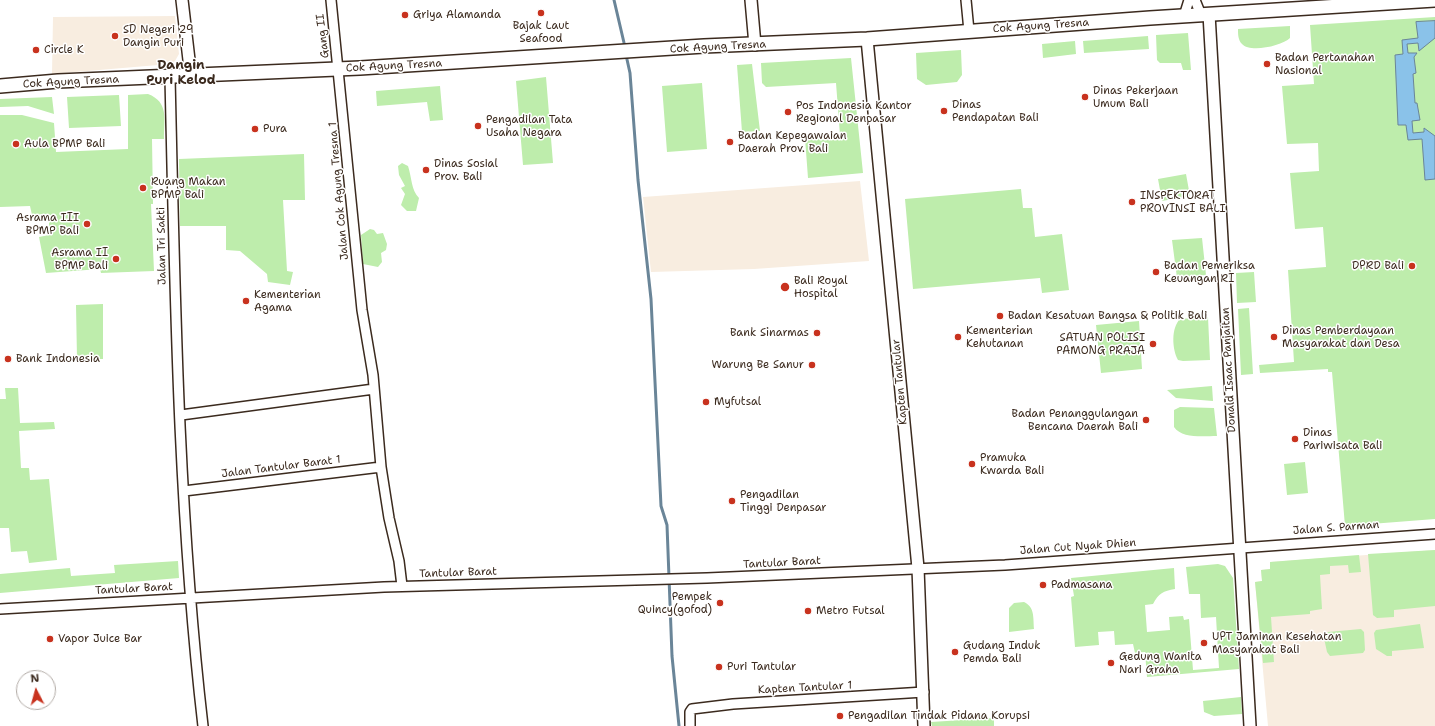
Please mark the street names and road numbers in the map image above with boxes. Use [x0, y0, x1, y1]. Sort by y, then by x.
street label: Gang II [314, 13, 332, 59]
street label: Cok Agung Tresna [992, 16, 1090, 36]
street label: Cok Agung Tresna [669, 38, 767, 56]
street label: Cok Agung Tresna [345, 57, 443, 75]
street label: Cok Agung Tresna [22, 73, 120, 91]
street label: Jalan Cok Agung Tresna 1 [326, 121, 352, 261]
street label: Jalan Tri Sakti [155, 207, 169, 285]
street label: Donald Isaac Panjaitan [1219, 307, 1239, 433]
street label: Kapten Tantular [890, 339, 910, 425]
street label: Jalan Tantular Barat 1 [221, 453, 341, 481]
street label: Jalan S. Parman [1292, 518, 1380, 538]
street label: Jalan Cut Nyak Dhien [1019, 536, 1137, 558]
street label: Tantular Barat [743, 554, 821, 572]
street label: Tantular Barat [419, 565, 497, 581]
street label: Tantular Barat [95, 580, 173, 598]
street label: Kapten Tantular 1 [758, 679, 852, 697]

